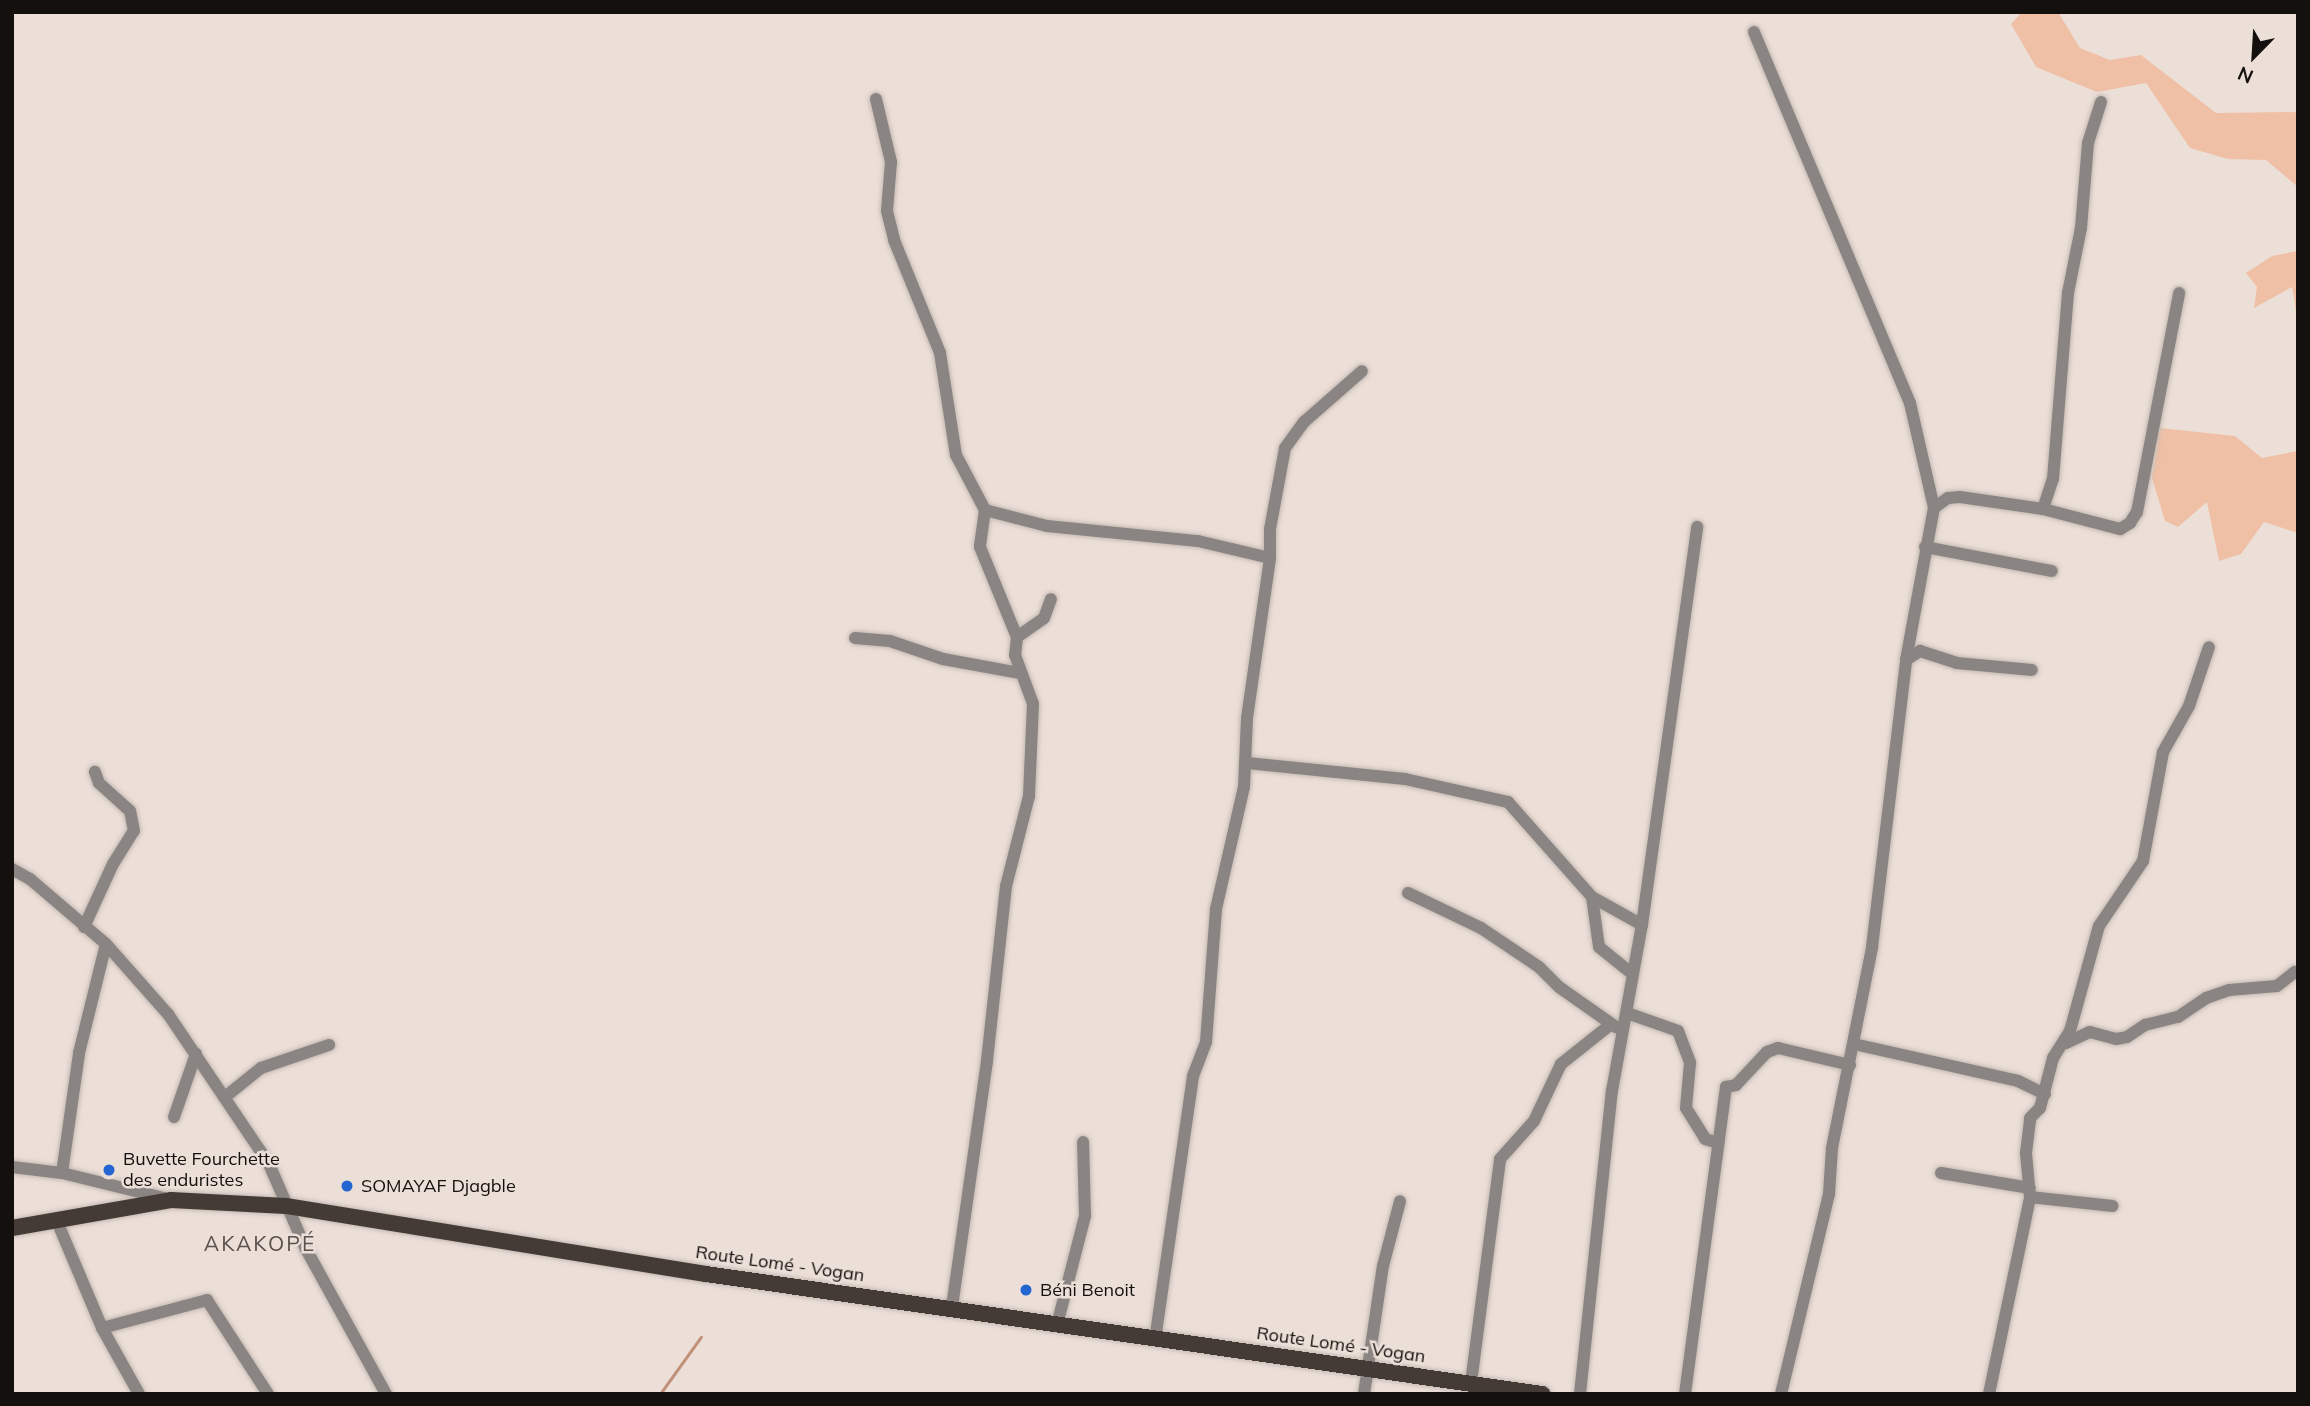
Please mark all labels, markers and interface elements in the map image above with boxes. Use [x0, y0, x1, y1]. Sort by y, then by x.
north arrow [2219, 21, 2289, 91]
text: N [2234, 61, 2257, 89]
place label: Buvette Fourchette des enduristes [123, 1149, 280, 1192]
marker: Buvette Fourchette des enduristes [101, 1162, 117, 1178]
place label: SOMAYAF Djagble [361, 1175, 516, 1197]
marker: SOMAYAF Djagble [339, 1178, 355, 1194]
district label: AKAKOPÉ [205, 1230, 315, 1256]
street label: Route Lomé - Vogan [694, 1241, 866, 1287]
place label: Béni Benoit [1040, 1279, 1135, 1301]
marker: Béni Benoit [1018, 1282, 1034, 1298]
street label: Route Lomé - Vogan [1255, 1322, 1427, 1368]

